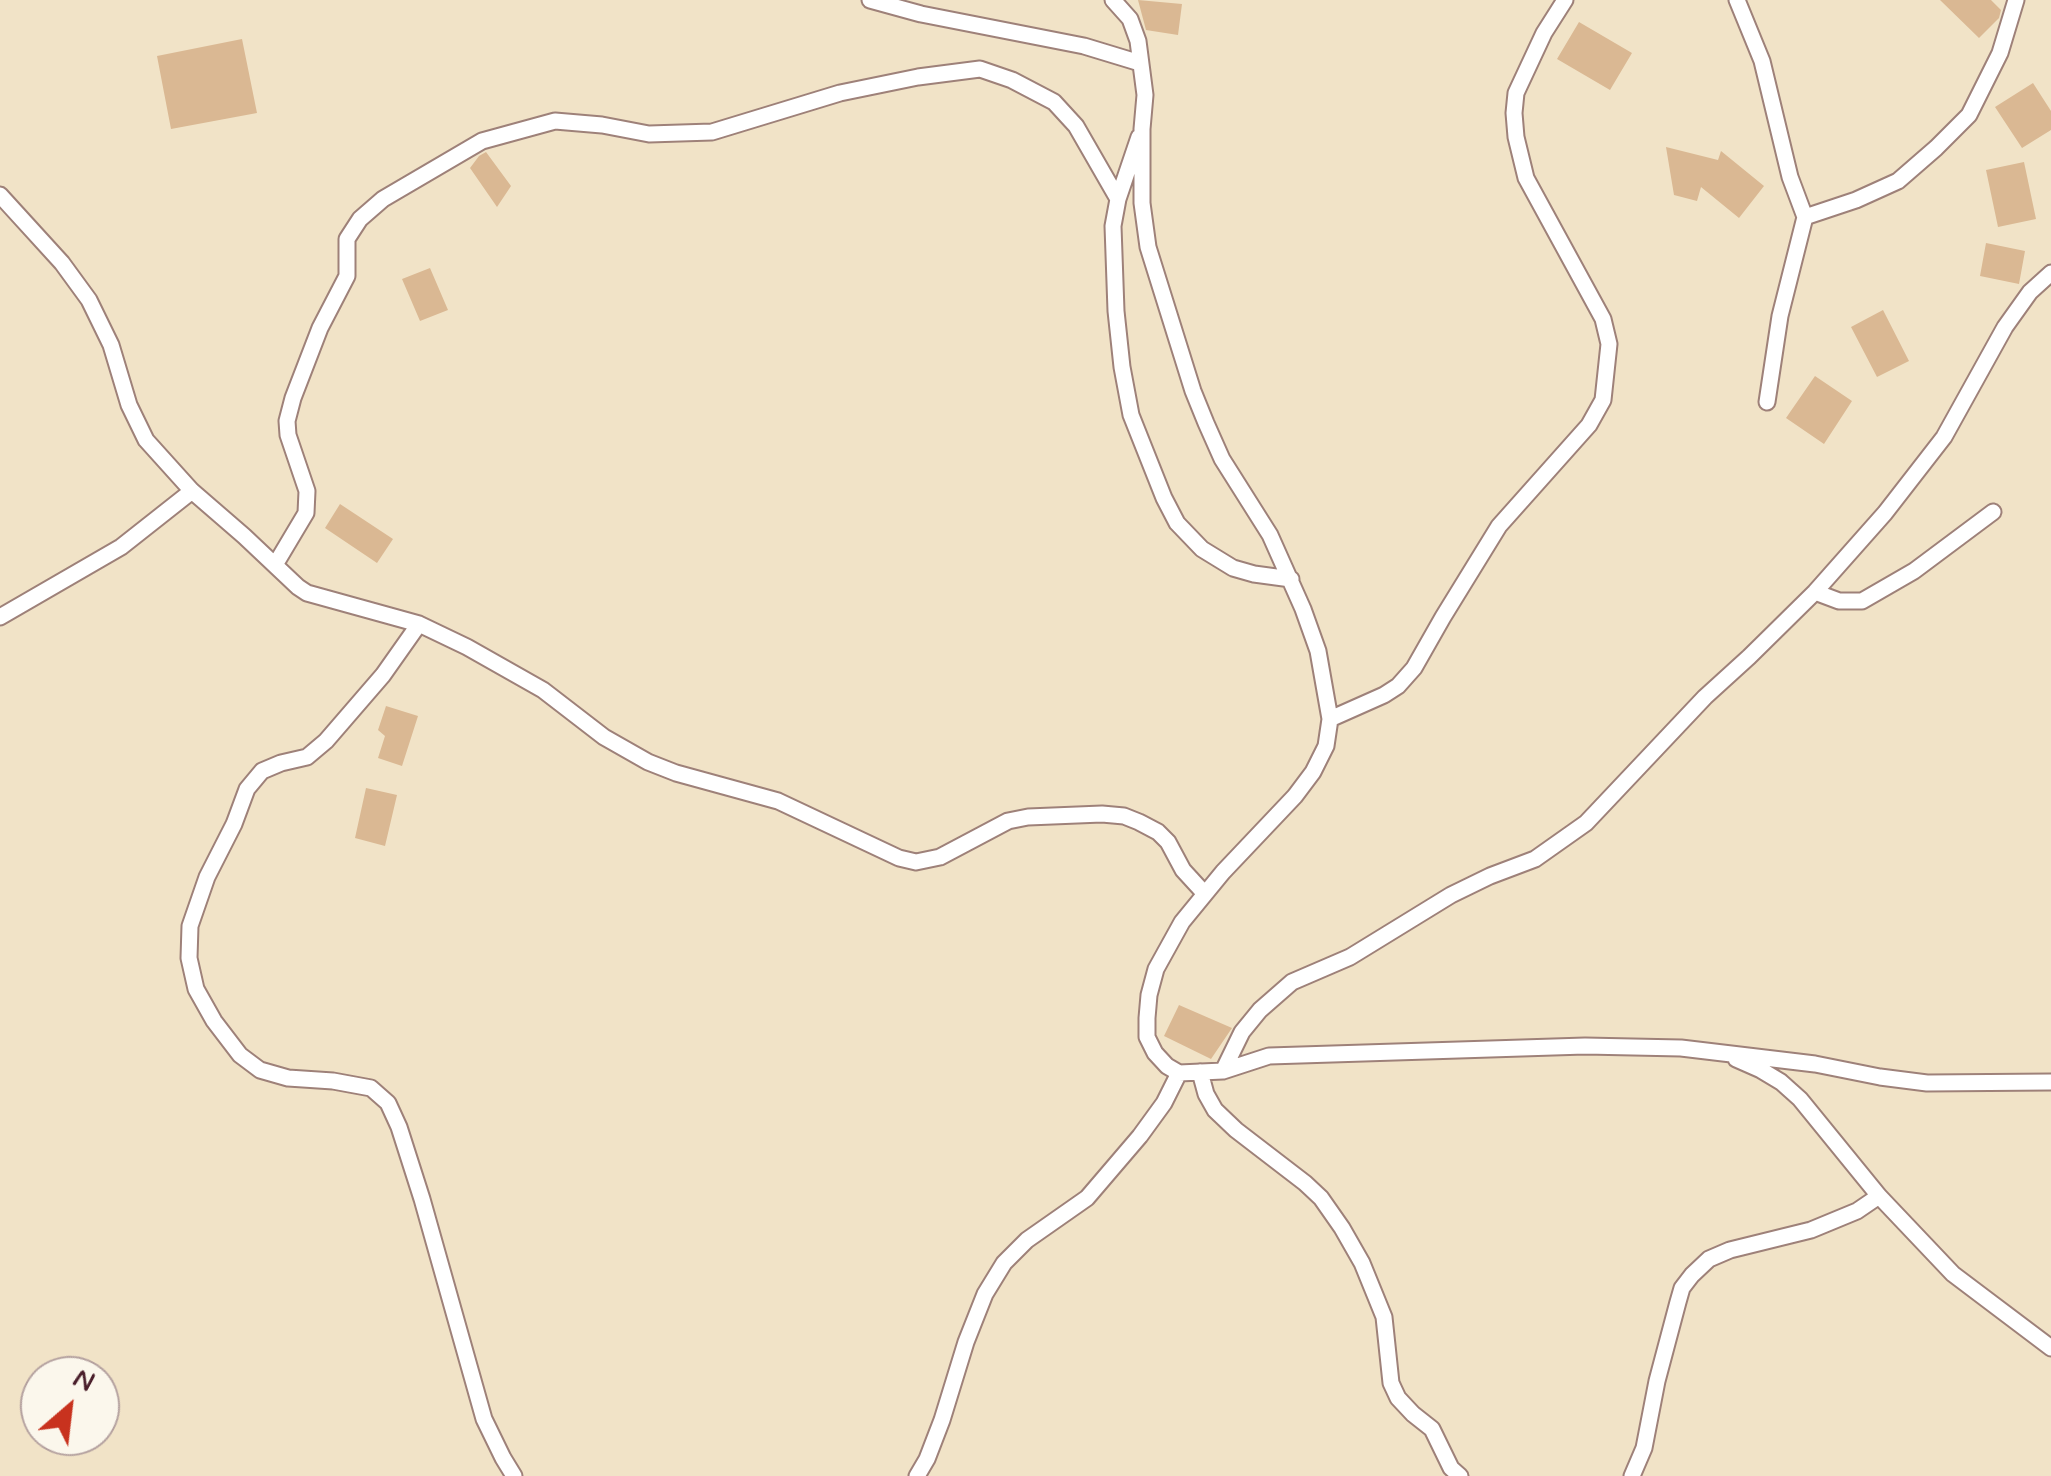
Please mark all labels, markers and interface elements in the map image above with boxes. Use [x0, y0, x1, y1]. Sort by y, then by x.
north arrow [20, 1356, 120, 1456]
text: N [66, 1360, 100, 1402]

